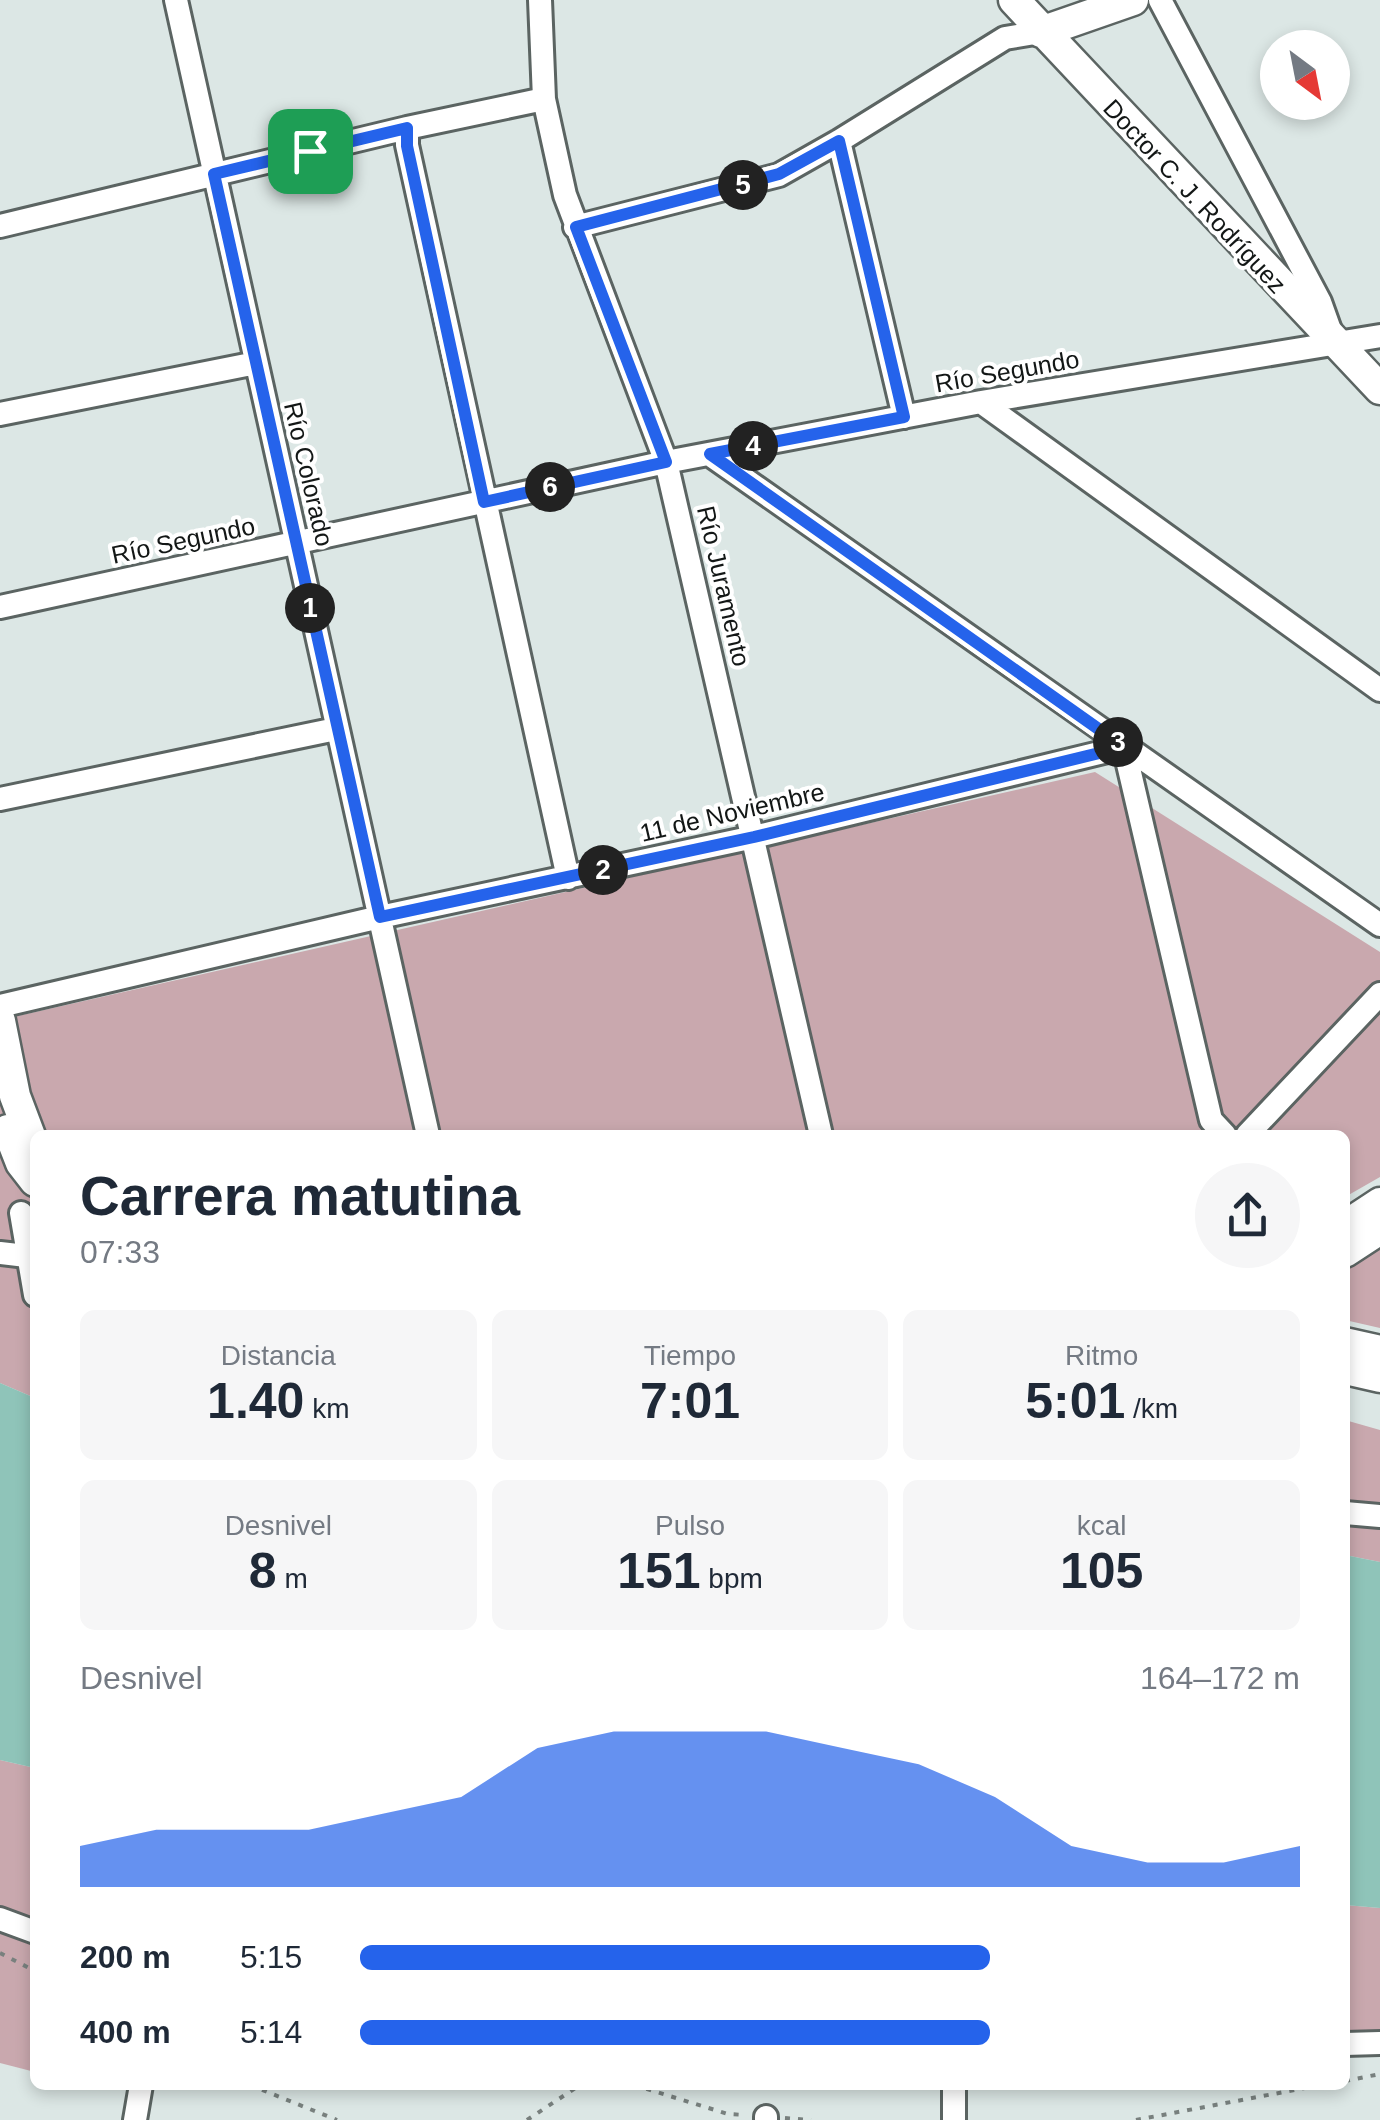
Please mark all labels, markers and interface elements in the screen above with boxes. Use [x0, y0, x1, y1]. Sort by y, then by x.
north arrow [1260, 30, 1350, 120]
map controls [1260, 30, 1350, 120]
street label: Doctor C. J. Rodríguez [1098, 93, 1292, 299]
pin [268, 109, 353, 194]
icon: arrive [283, 124, 338, 179]
pin: 5 [718, 160, 768, 210]
text: 5 [735, 169, 751, 200]
street label: Río Segundo [933, 345, 1081, 397]
street label: Río Colorado [279, 399, 339, 549]
pin: 4 [728, 421, 778, 471]
text: 4 [745, 430, 761, 461]
pin: 6 [525, 462, 575, 512]
text: 6 [542, 471, 558, 502]
street label: Río Juramento [692, 503, 756, 669]
street label: Río Segundo [109, 511, 257, 569]
pin: 1 [285, 583, 335, 633]
text: 1 [302, 592, 318, 623]
pin: 3 [1093, 717, 1143, 767]
text: 3 [1110, 726, 1126, 757]
street label: 11 de Noviembre [637, 777, 827, 847]
pin: 2 [578, 845, 628, 895]
text: 2 [595, 854, 611, 885]
button: share [1195, 1163, 1300, 1268]
text: Carrera matutina [80, 1165, 520, 1227]
text: 07:33 [80, 1234, 160, 1270]
text: Distancia [221, 1340, 336, 1371]
text: Tiempo [644, 1340, 736, 1371]
text: Ritmo [1065, 1340, 1138, 1371]
text: 1.40 [207, 1373, 304, 1429]
text: 7:01 [640, 1373, 740, 1429]
text: 5:01 [1025, 1373, 1125, 1429]
text: km [304, 1393, 350, 1424]
text: /km [1125, 1393, 1178, 1424]
text: Desnivel [225, 1510, 332, 1541]
text: Pulso [655, 1510, 725, 1541]
text: kcal [1077, 1510, 1127, 1541]
text: 8 [249, 1543, 277, 1599]
text: 151 [617, 1543, 701, 1599]
text: 105 [1060, 1543, 1143, 1599]
text: m [277, 1563, 308, 1594]
text: bpm [701, 1563, 763, 1594]
text: Desnivel [80, 1660, 203, 1696]
text: 164–172 m [1140, 1660, 1300, 1696]
text: 200 m [80, 1939, 171, 1975]
text: 5:15 [240, 1939, 302, 1975]
text: 400 m [80, 2014, 171, 2050]
text: 5:14 [240, 2014, 302, 2050]

